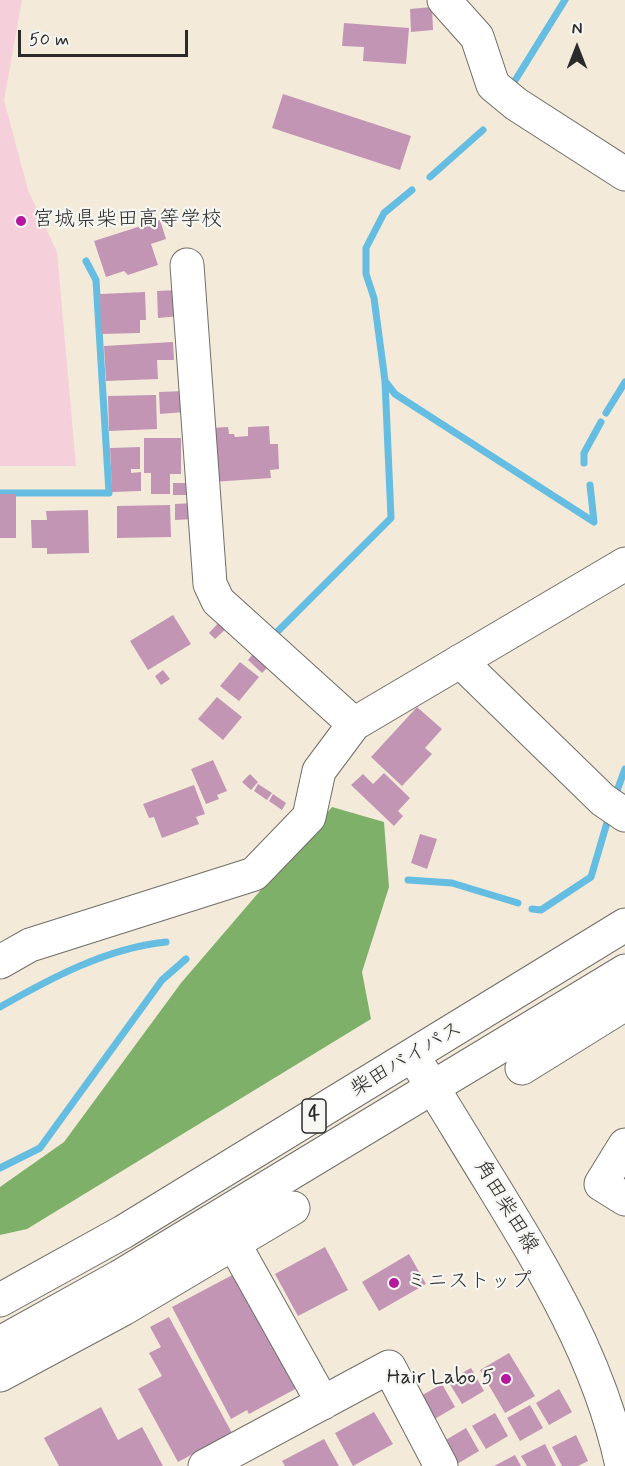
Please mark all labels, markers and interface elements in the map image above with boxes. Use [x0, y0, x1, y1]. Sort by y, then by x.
scale bar [21, 18, 190, 56]
north arrow [547, 18, 607, 78]
text: N [572, 19, 582, 40]
text: 50 m [29, 28, 69, 52]
place label: 宮城県柴田高等学校 [33, 208, 222, 234]
marker: 宮城県柴田高等学校 [14, 214, 28, 228]
street label: 柴田バイパス [347, 1017, 467, 1103]
road number: 4 [302, 1099, 326, 1133]
street label: 角田柴田線 [467, 1156, 543, 1258]
place label: ミニストップ [406, 1270, 532, 1296]
marker: ミニストップ [387, 1276, 401, 1290]
place label: Hair Labo 5 [387, 1366, 494, 1392]
marker: Hair Labo 5 [499, 1372, 513, 1386]

